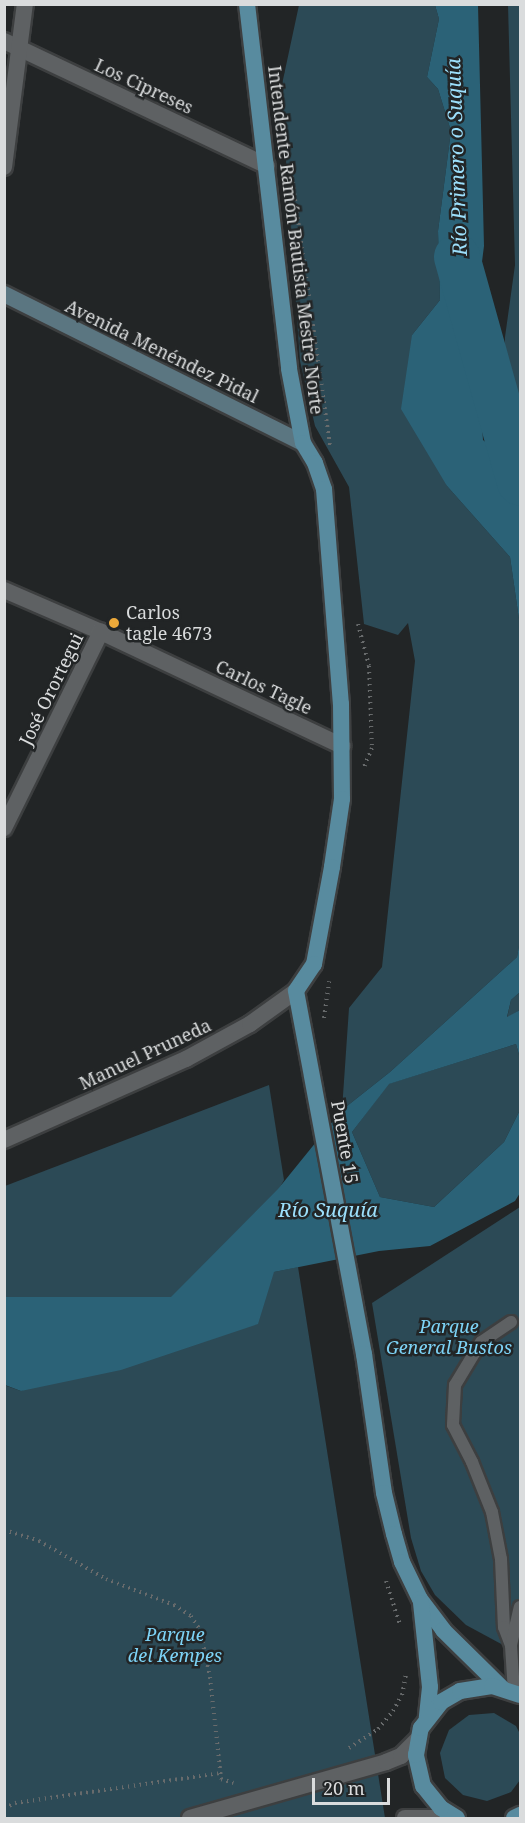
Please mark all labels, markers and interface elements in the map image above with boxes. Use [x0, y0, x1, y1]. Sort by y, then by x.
street label: Los Cipreses [91, 54, 197, 118]
water label: Río Primero o Suquía [441, 58, 471, 256]
street label: Intendente Ramón Bautista Mestre Norte [264, 64, 328, 416]
street label: Avenida Menéndez Pidal [62, 295, 262, 407]
place label: Carlos tagle 4673 [126, 602, 212, 644]
marker: Carlos tagle 4673 [107, 616, 121, 630]
street label: José Orortegui [14, 629, 88, 749]
street label: Carlos Tagle [212, 655, 316, 719]
street label: Manuel Pruneda [76, 1014, 214, 1094]
street label: Puente 15 [327, 1099, 363, 1185]
water label: Río Suquía [278, 1197, 378, 1221]
park label: Parque General Bustos [386, 1316, 512, 1358]
park label: Parque del Kempes [128, 1624, 222, 1666]
scale bar [315, 1766, 393, 1804]
text: 20 m [323, 1776, 365, 1800]

